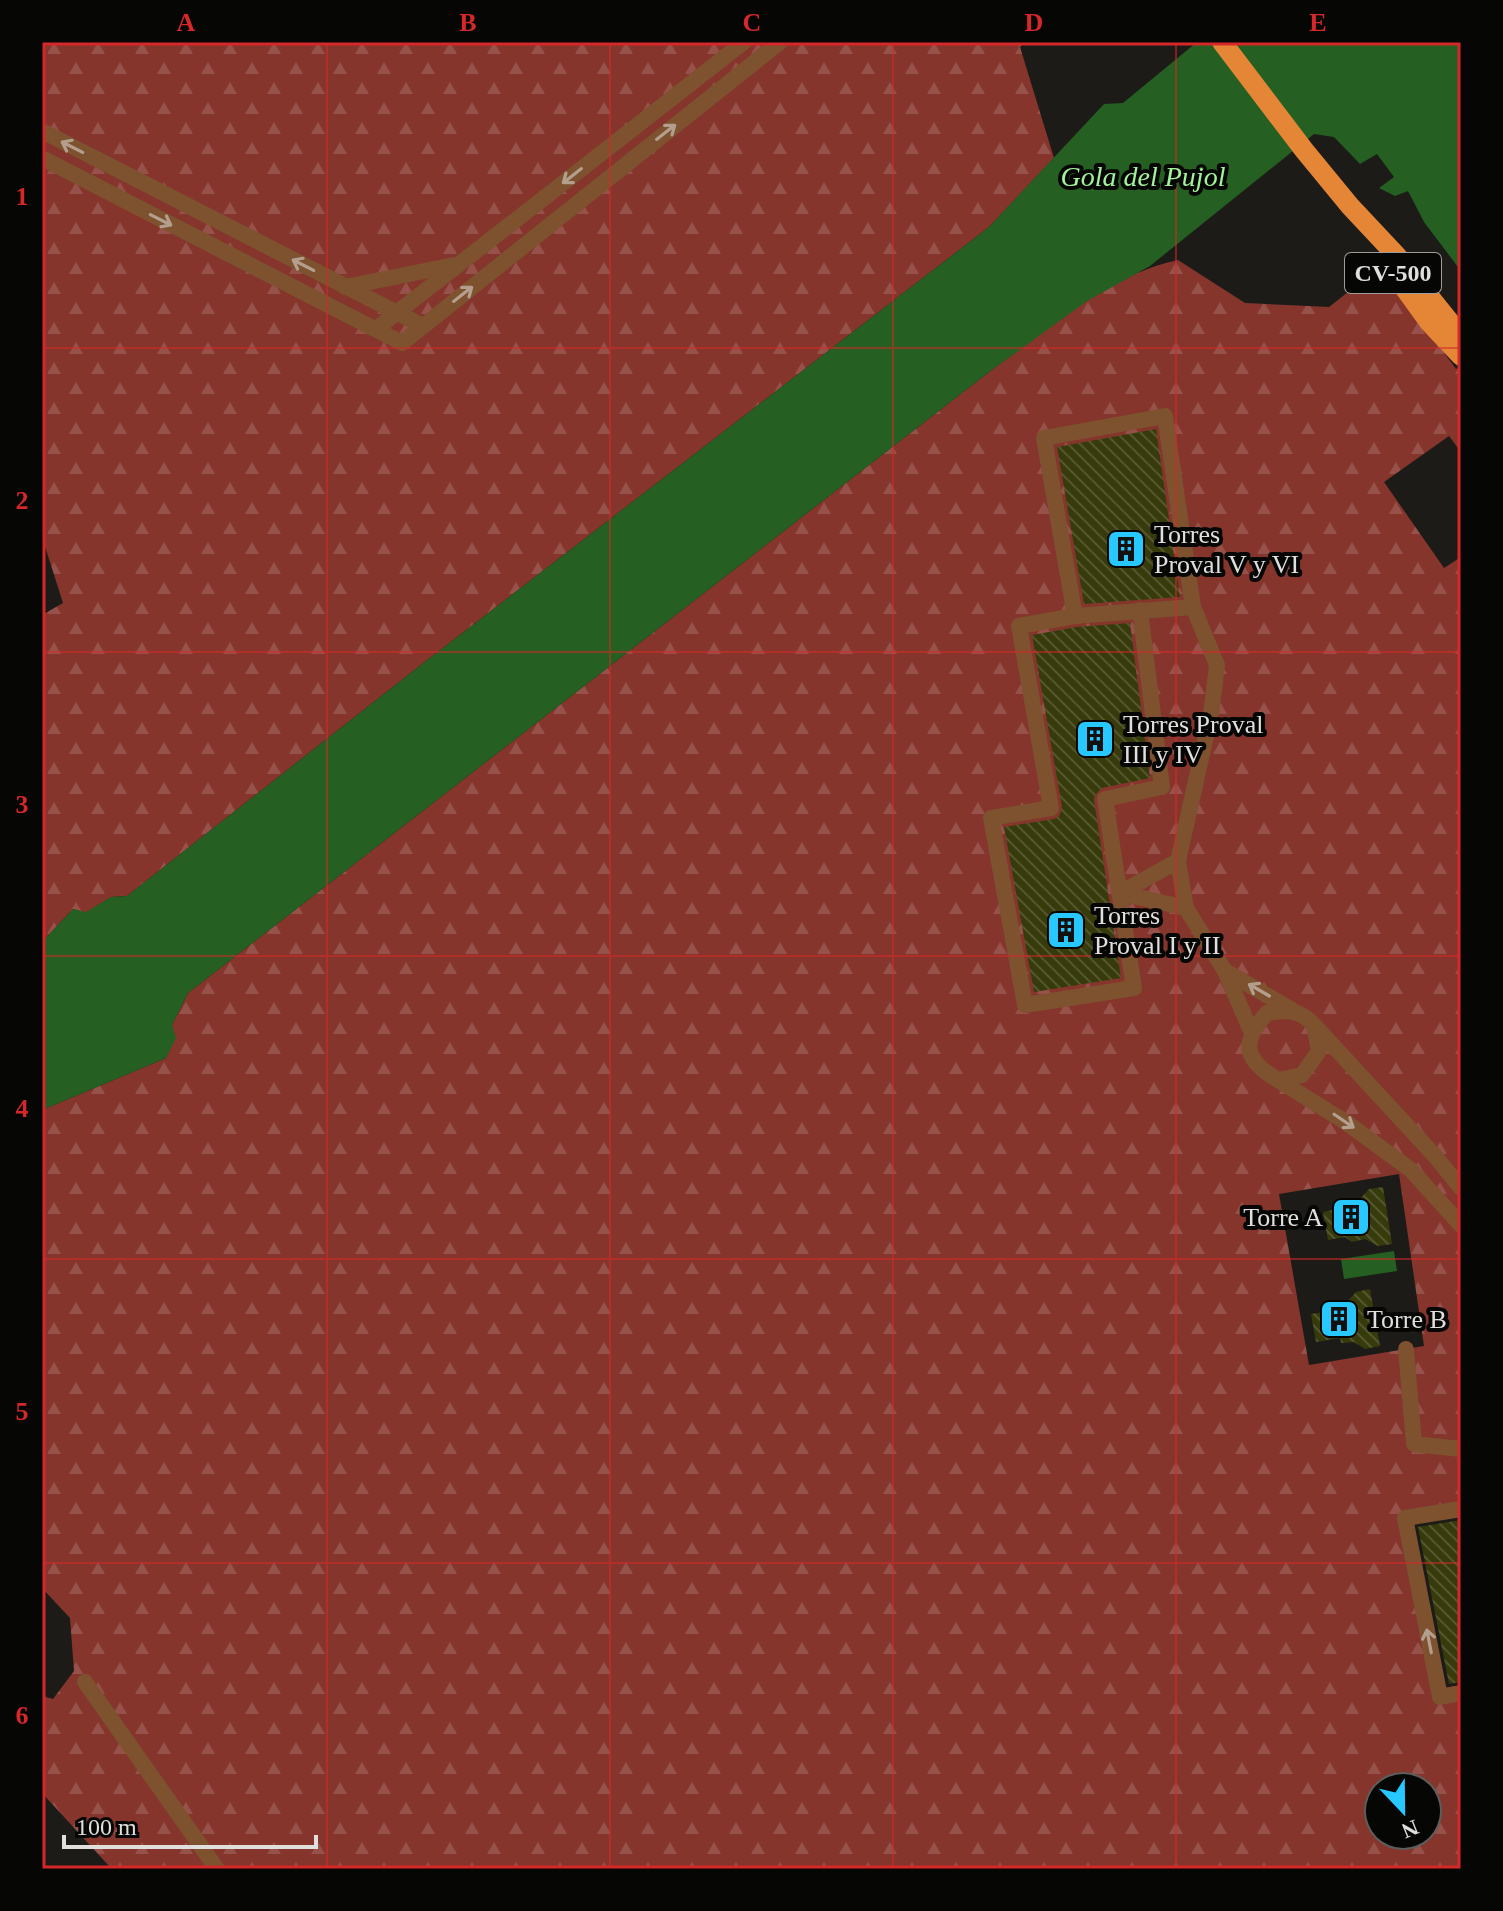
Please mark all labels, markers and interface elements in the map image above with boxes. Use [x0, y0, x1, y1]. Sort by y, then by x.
text: A [177, 8, 196, 37]
text: B [459, 8, 477, 37]
text: C [743, 8, 761, 37]
text: D [1025, 8, 1043, 37]
text: E [1309, 8, 1327, 37]
one-way arrow [655, 124, 676, 141]
one-way arrow [60, 138, 84, 154]
water label: Gola del Pujol [1061, 161, 1226, 192]
one-way arrow [562, 167, 583, 184]
text: 1 [16, 182, 29, 211]
one-way arrow [149, 212, 173, 228]
road number: CV-500 [1345, 253, 1441, 293]
one-way arrow [292, 257, 316, 273]
one-way arrow [452, 286, 473, 303]
text: 2 [16, 486, 29, 515]
place label: Torres Proval V y VI [1154, 520, 1299, 579]
building icon: Torres Proval V y VI [1105, 528, 1147, 570]
place label: Torres Proval III y IV [1123, 710, 1263, 769]
building icon: Torres Proval III y IV [1074, 718, 1116, 760]
text: 3 [16, 790, 29, 819]
place label: Torres Proval I y II [1094, 901, 1220, 960]
building icon: Torres Proval I y II [1045, 909, 1087, 951]
one-way arrow [1247, 982, 1271, 998]
text: 4 [16, 1094, 29, 1123]
one-way arrow [1332, 1113, 1355, 1129]
building icon: Torre A [1330, 1196, 1372, 1238]
place label: Torre A [1243, 1203, 1323, 1232]
building icon: Torre B [1318, 1298, 1360, 1340]
place label: Torre B [1367, 1305, 1447, 1334]
text: 5 [16, 1397, 29, 1426]
one-way arrow [1421, 1629, 1436, 1654]
text: 6 [16, 1701, 29, 1730]
north arrow [1363, 1771, 1443, 1851]
scale bar [64, 1799, 316, 1849]
text: 100 m [76, 1814, 137, 1840]
text: N [1398, 1815, 1422, 1844]

